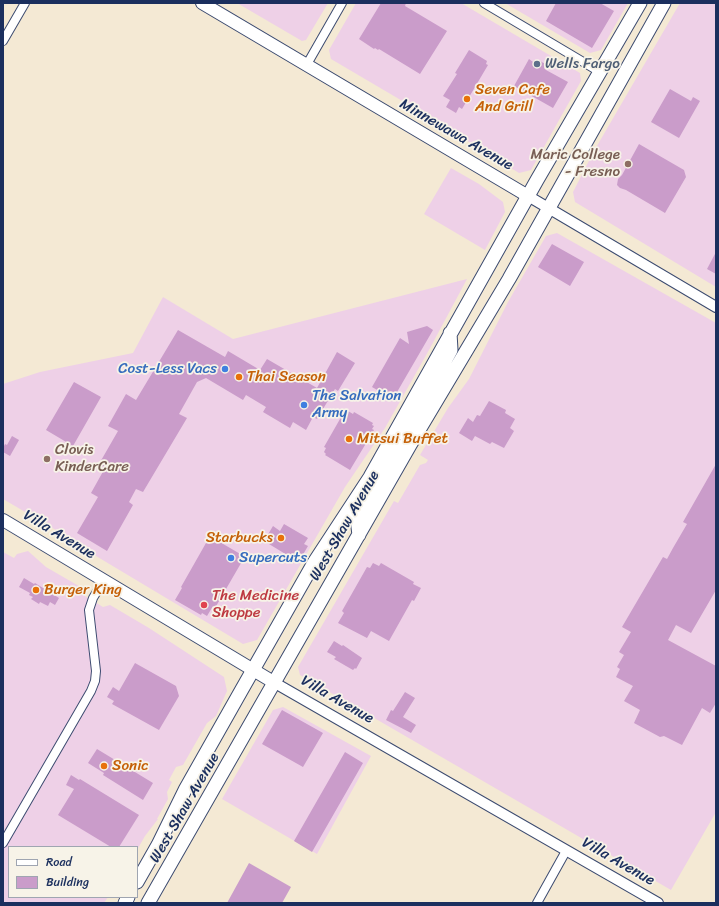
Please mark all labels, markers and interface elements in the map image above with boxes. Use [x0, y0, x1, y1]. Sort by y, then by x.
place label: Wells Fargo [545, 55, 620, 73]
marker: Wells Fargo [532, 59, 542, 69]
place label: Seven Cafe And Grill [475, 81, 550, 116]
marker: Seven Cafe And Grill [462, 94, 472, 104]
street label: Minnewawa Avenue [396, 95, 516, 175]
place label: Maric College - Fresno [531, 146, 620, 181]
marker: Maric College - Fresno [623, 159, 633, 169]
place label: Cost-Less Vacs [118, 360, 217, 378]
marker: Cost-Less Vacs [220, 364, 230, 374]
place label: Thai Season [247, 368, 326, 386]
marker: Thai Season [234, 372, 244, 382]
place label: The Salvation Army [312, 387, 401, 422]
marker: The Salvation Army [299, 400, 309, 410]
place label: Mitsui Buffet [357, 430, 448, 448]
marker: Mitsui Buffet [344, 434, 354, 444]
place label: Clovis KinderCare [55, 441, 129, 476]
marker: Clovis KinderCare [42, 454, 52, 464]
street label: West Shaw Avenue [306, 468, 384, 584]
street label: Villa Avenue [20, 506, 98, 564]
place label: Starbucks [206, 529, 273, 547]
marker: Starbucks [276, 533, 286, 543]
place label: Supercuts [239, 549, 307, 567]
marker: Supercuts [226, 553, 236, 563]
place label: Burger King [44, 581, 122, 599]
marker: Burger King [31, 585, 41, 595]
place label: The Medicine Shoppe [212, 587, 299, 622]
marker: The Medicine Shoppe [199, 600, 209, 610]
street label: Villa Avenue [297, 672, 377, 728]
street label: West Shaw Avenue [146, 750, 224, 866]
place label: Sonic [112, 757, 149, 775]
marker: Sonic [99, 761, 109, 771]
street label: Villa Avenue [578, 834, 658, 890]
legend [8, 846, 138, 898]
text: Road [46, 851, 72, 873]
text: Building [46, 871, 89, 893]

